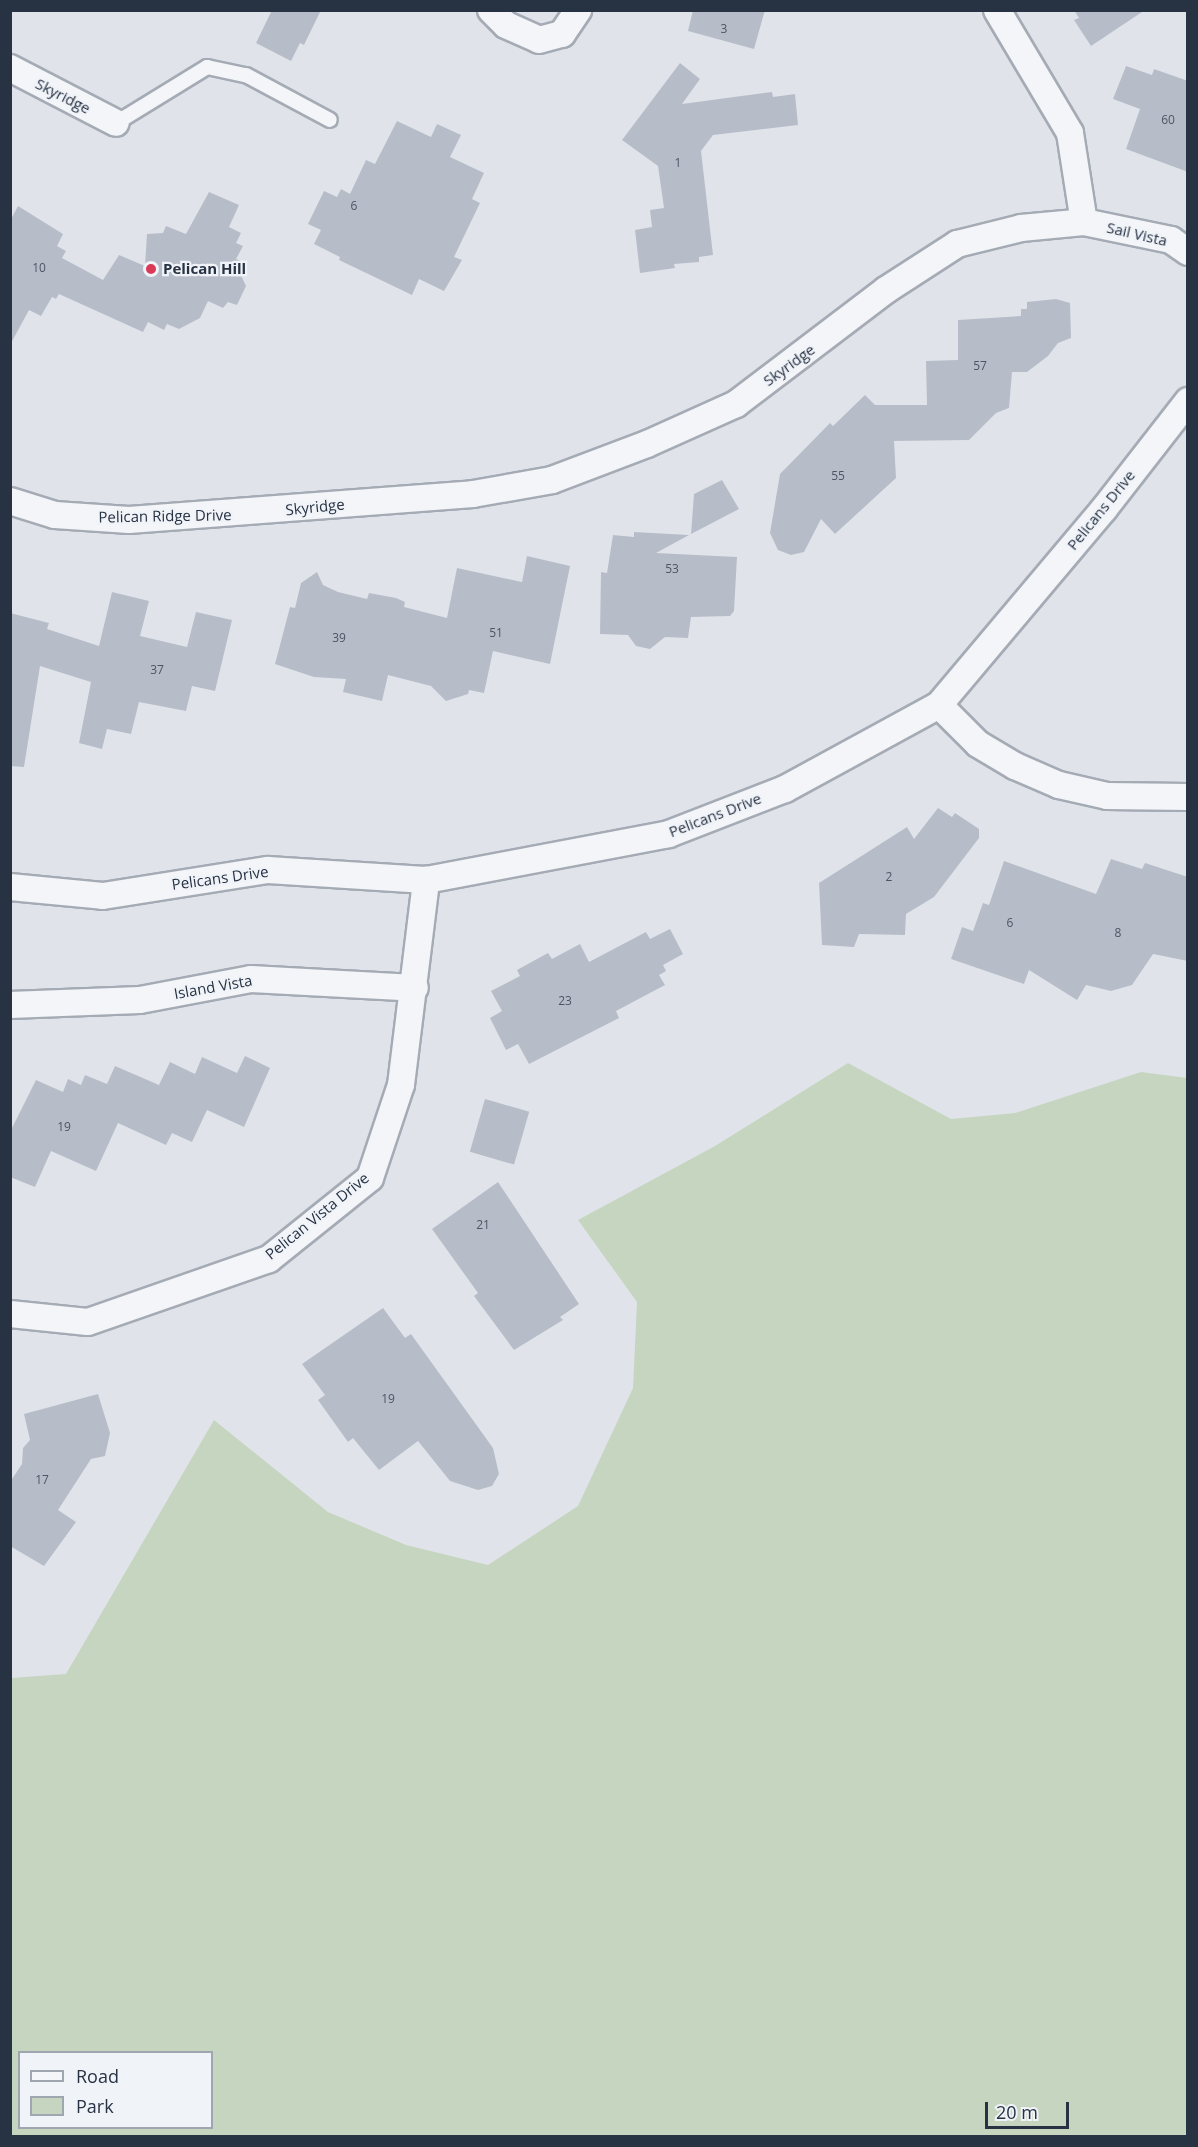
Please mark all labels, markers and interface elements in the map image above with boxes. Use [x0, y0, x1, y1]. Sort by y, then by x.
house number: 3 [721, 22, 727, 36]
street label: Skyridge [33, 75, 93, 117]
house number: 60 [1161, 113, 1175, 127]
house number: 1 [675, 156, 681, 170]
house number: 6 [351, 199, 357, 213]
street label: Sail Vista [1105, 218, 1169, 250]
place label: Pelican Hill [163, 260, 246, 278]
house number: 10 [32, 261, 46, 275]
marker: Pelican Hill [144, 262, 158, 276]
street label: Skyridge [760, 340, 818, 390]
house number: 57 [973, 359, 987, 373]
street label: Pelicans Drive [1063, 466, 1139, 554]
house number: 55 [831, 469, 845, 483]
street label: Skyridge [285, 495, 345, 519]
street label: Pelican Ridge Drive [98, 506, 232, 526]
house number: 53 [665, 562, 679, 576]
house number: 51 [489, 626, 503, 640]
house number: 39 [332, 631, 346, 645]
house number: 37 [150, 663, 164, 677]
street label: Pelicans Drive [666, 789, 764, 841]
street label: Pelicans Drive [170, 862, 270, 894]
house number: 2 [886, 870, 892, 884]
house number: 6 [1007, 916, 1013, 930]
house number: 8 [1115, 926, 1121, 940]
street label: Island Vista [172, 971, 254, 1003]
house number: 23 [558, 994, 572, 1008]
house number: 19 [57, 1120, 71, 1134]
street label: Pelican Vista Drive [262, 1169, 372, 1263]
house number: 21 [476, 1218, 490, 1232]
house number: 19 [381, 1392, 395, 1406]
house number: 17 [35, 1473, 49, 1487]
legend [18, 2051, 213, 2129]
text: Road [76, 2064, 119, 2088]
scale bar [988, 2090, 1072, 2128]
text: Park [76, 2094, 114, 2118]
text: 20 m [996, 2100, 1038, 2124]

